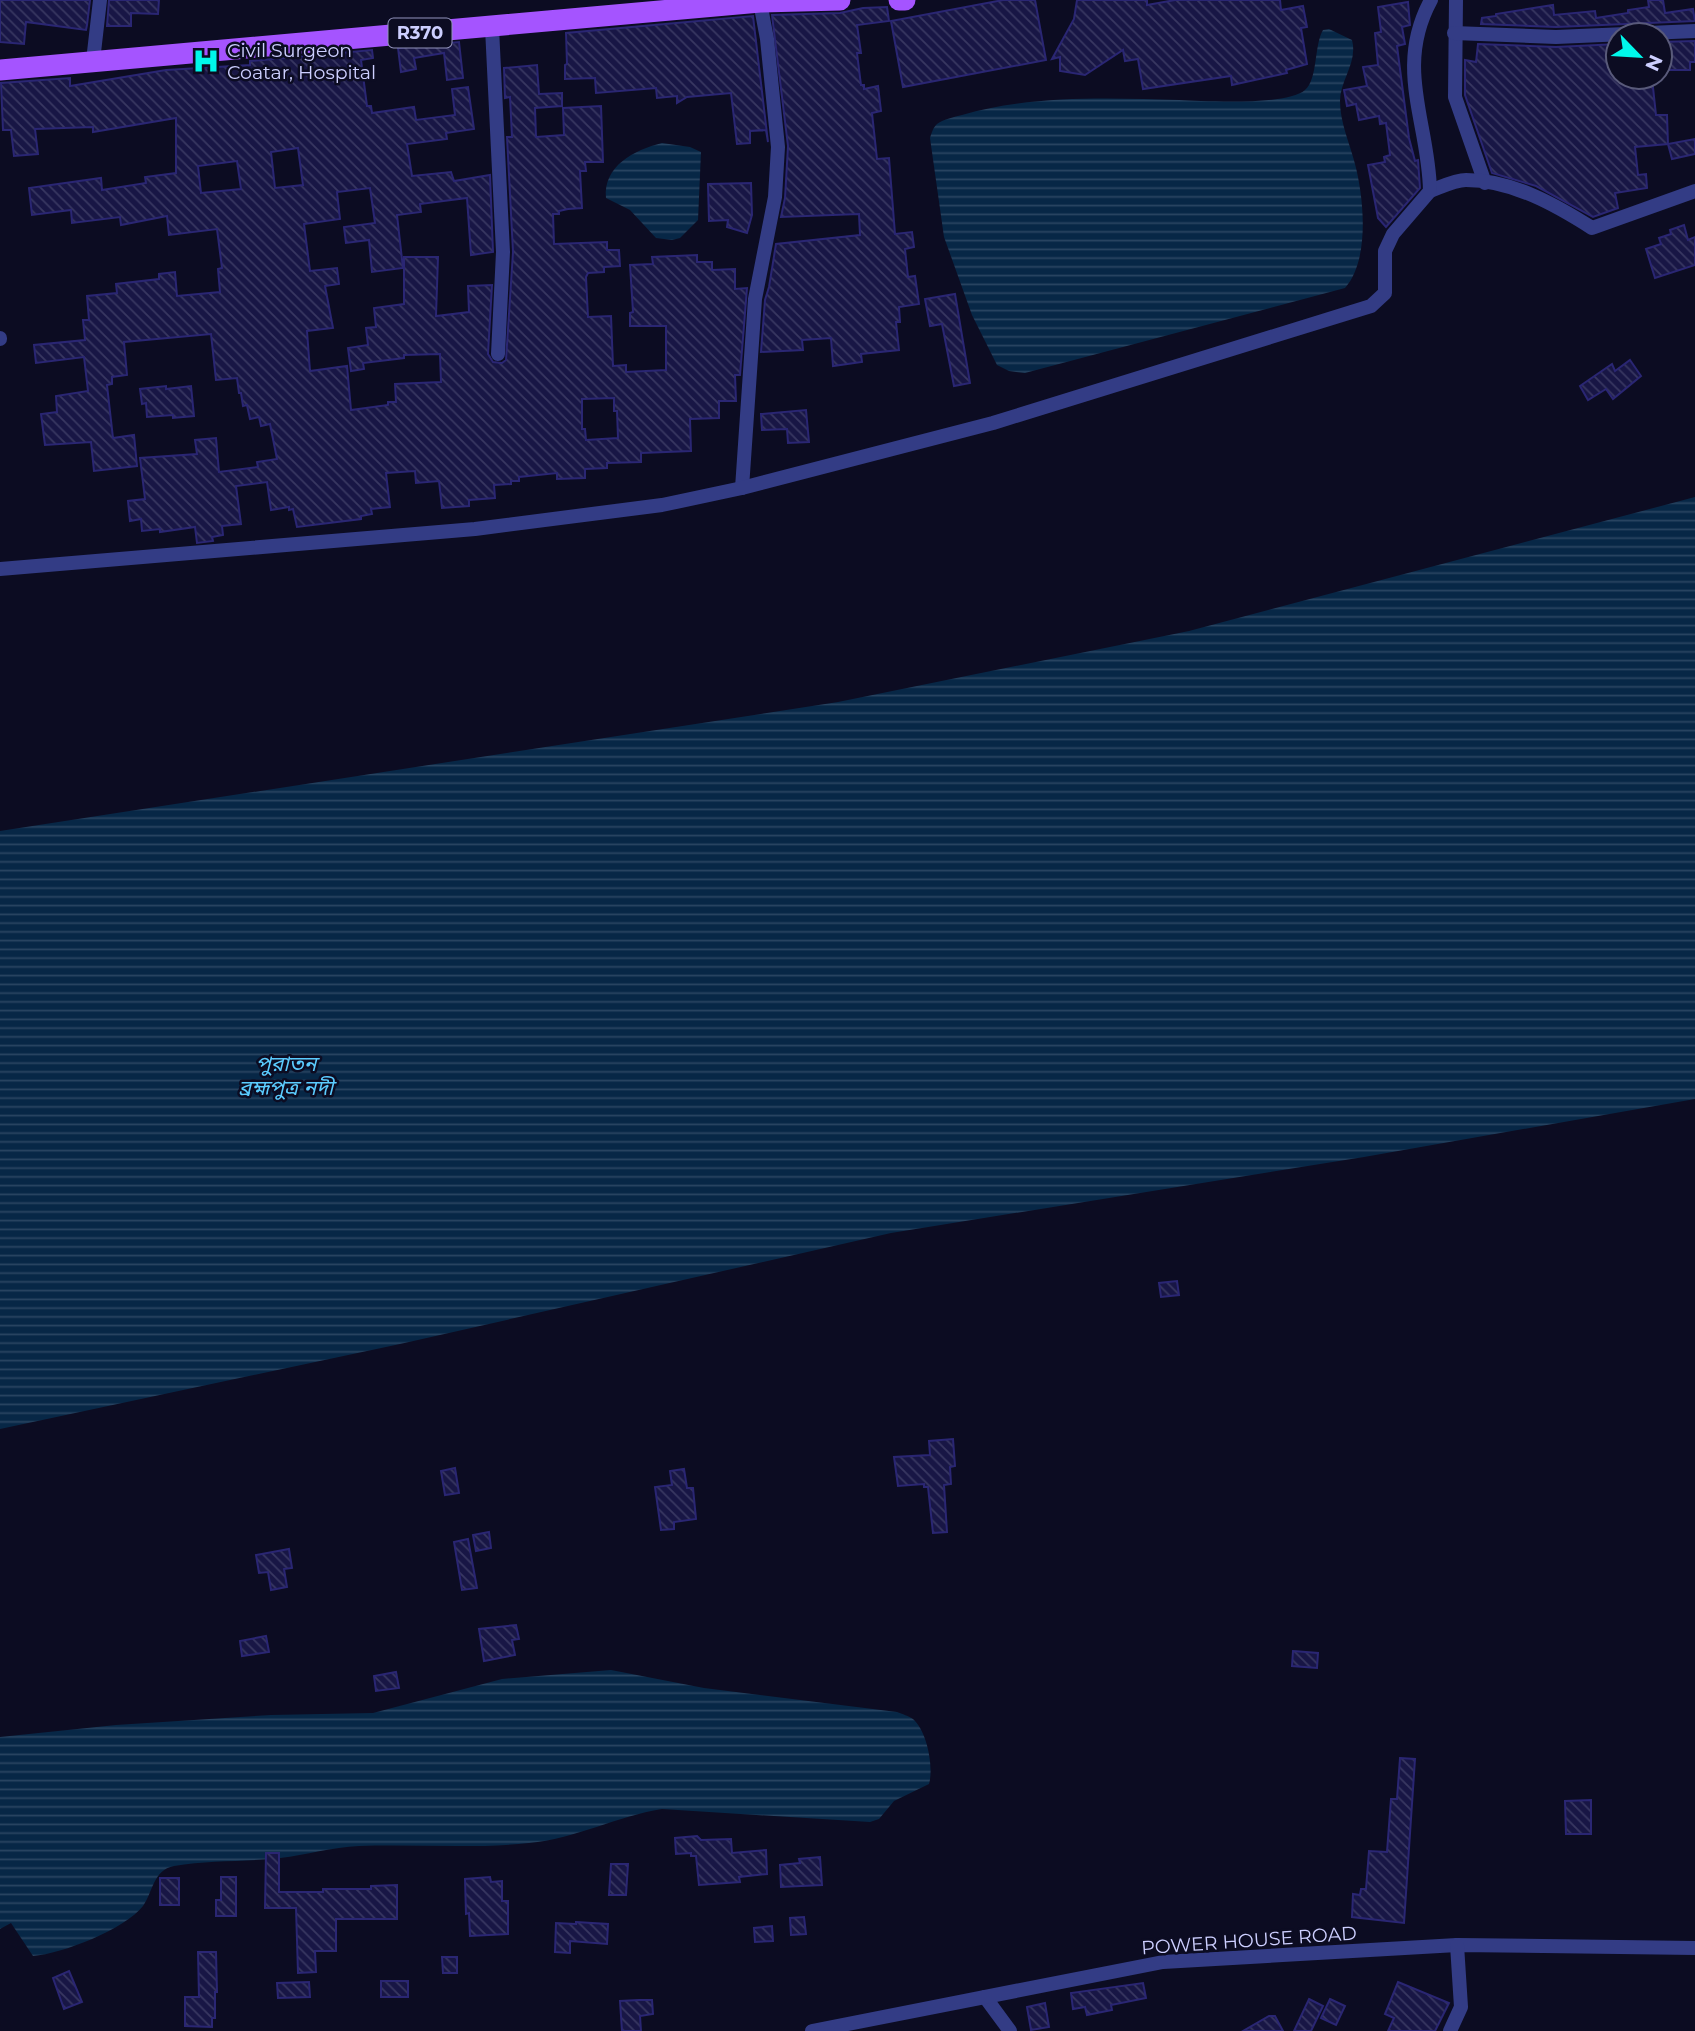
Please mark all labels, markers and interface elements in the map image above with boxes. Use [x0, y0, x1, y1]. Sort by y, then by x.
road number: R370 [388, 18, 452, 48]
north arrow [1604, 21, 1674, 91]
place label: Civil Surgeon Coatar, Hospital [227, 39, 376, 84]
hospital icon: Civil Surgeon Coatar, Hospital [191, 46, 221, 76]
text: N [1640, 51, 1668, 75]
water label: পুরাতন ব্রহ্মপুত্র নদী [239, 1051, 338, 1100]
street label: POWER HOUSE ROAD [1140, 1921, 1358, 1960]

